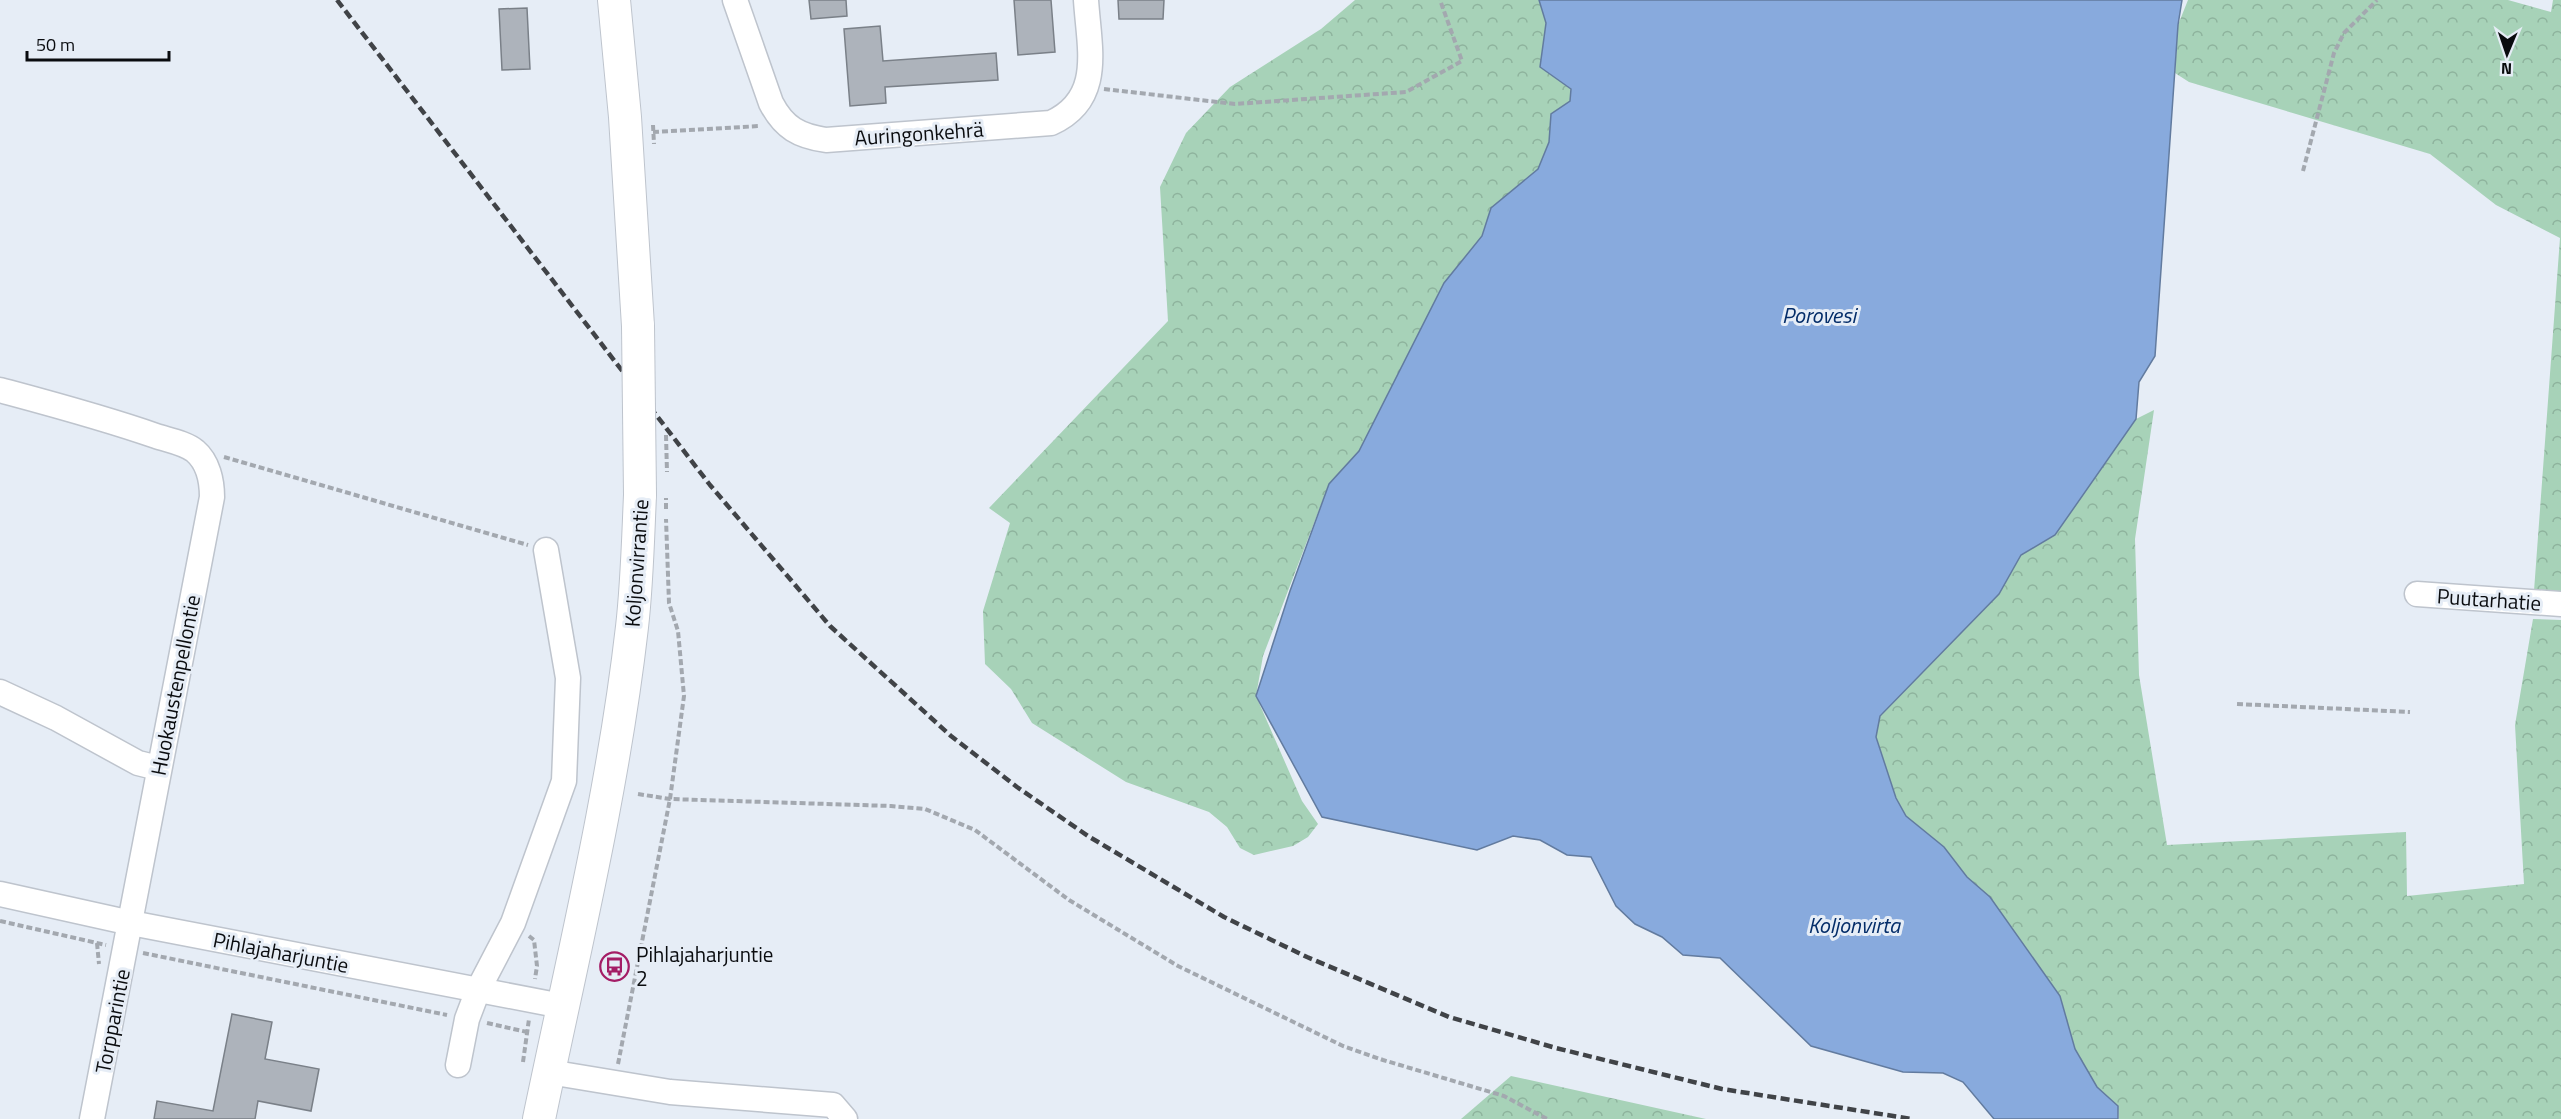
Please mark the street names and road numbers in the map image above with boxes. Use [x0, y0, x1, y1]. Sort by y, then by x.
street label: Auringonkehrä [853, 112, 985, 153]
street label: Koljonvirrantie [616, 498, 656, 628]
street label: Puutarhatie [2436, 579, 2542, 619]
street label: Huokaustenpellontie [142, 592, 208, 778]
street label: Pihlajaharjuntie [210, 923, 352, 981]
street label: Torpparintie [86, 966, 138, 1076]

